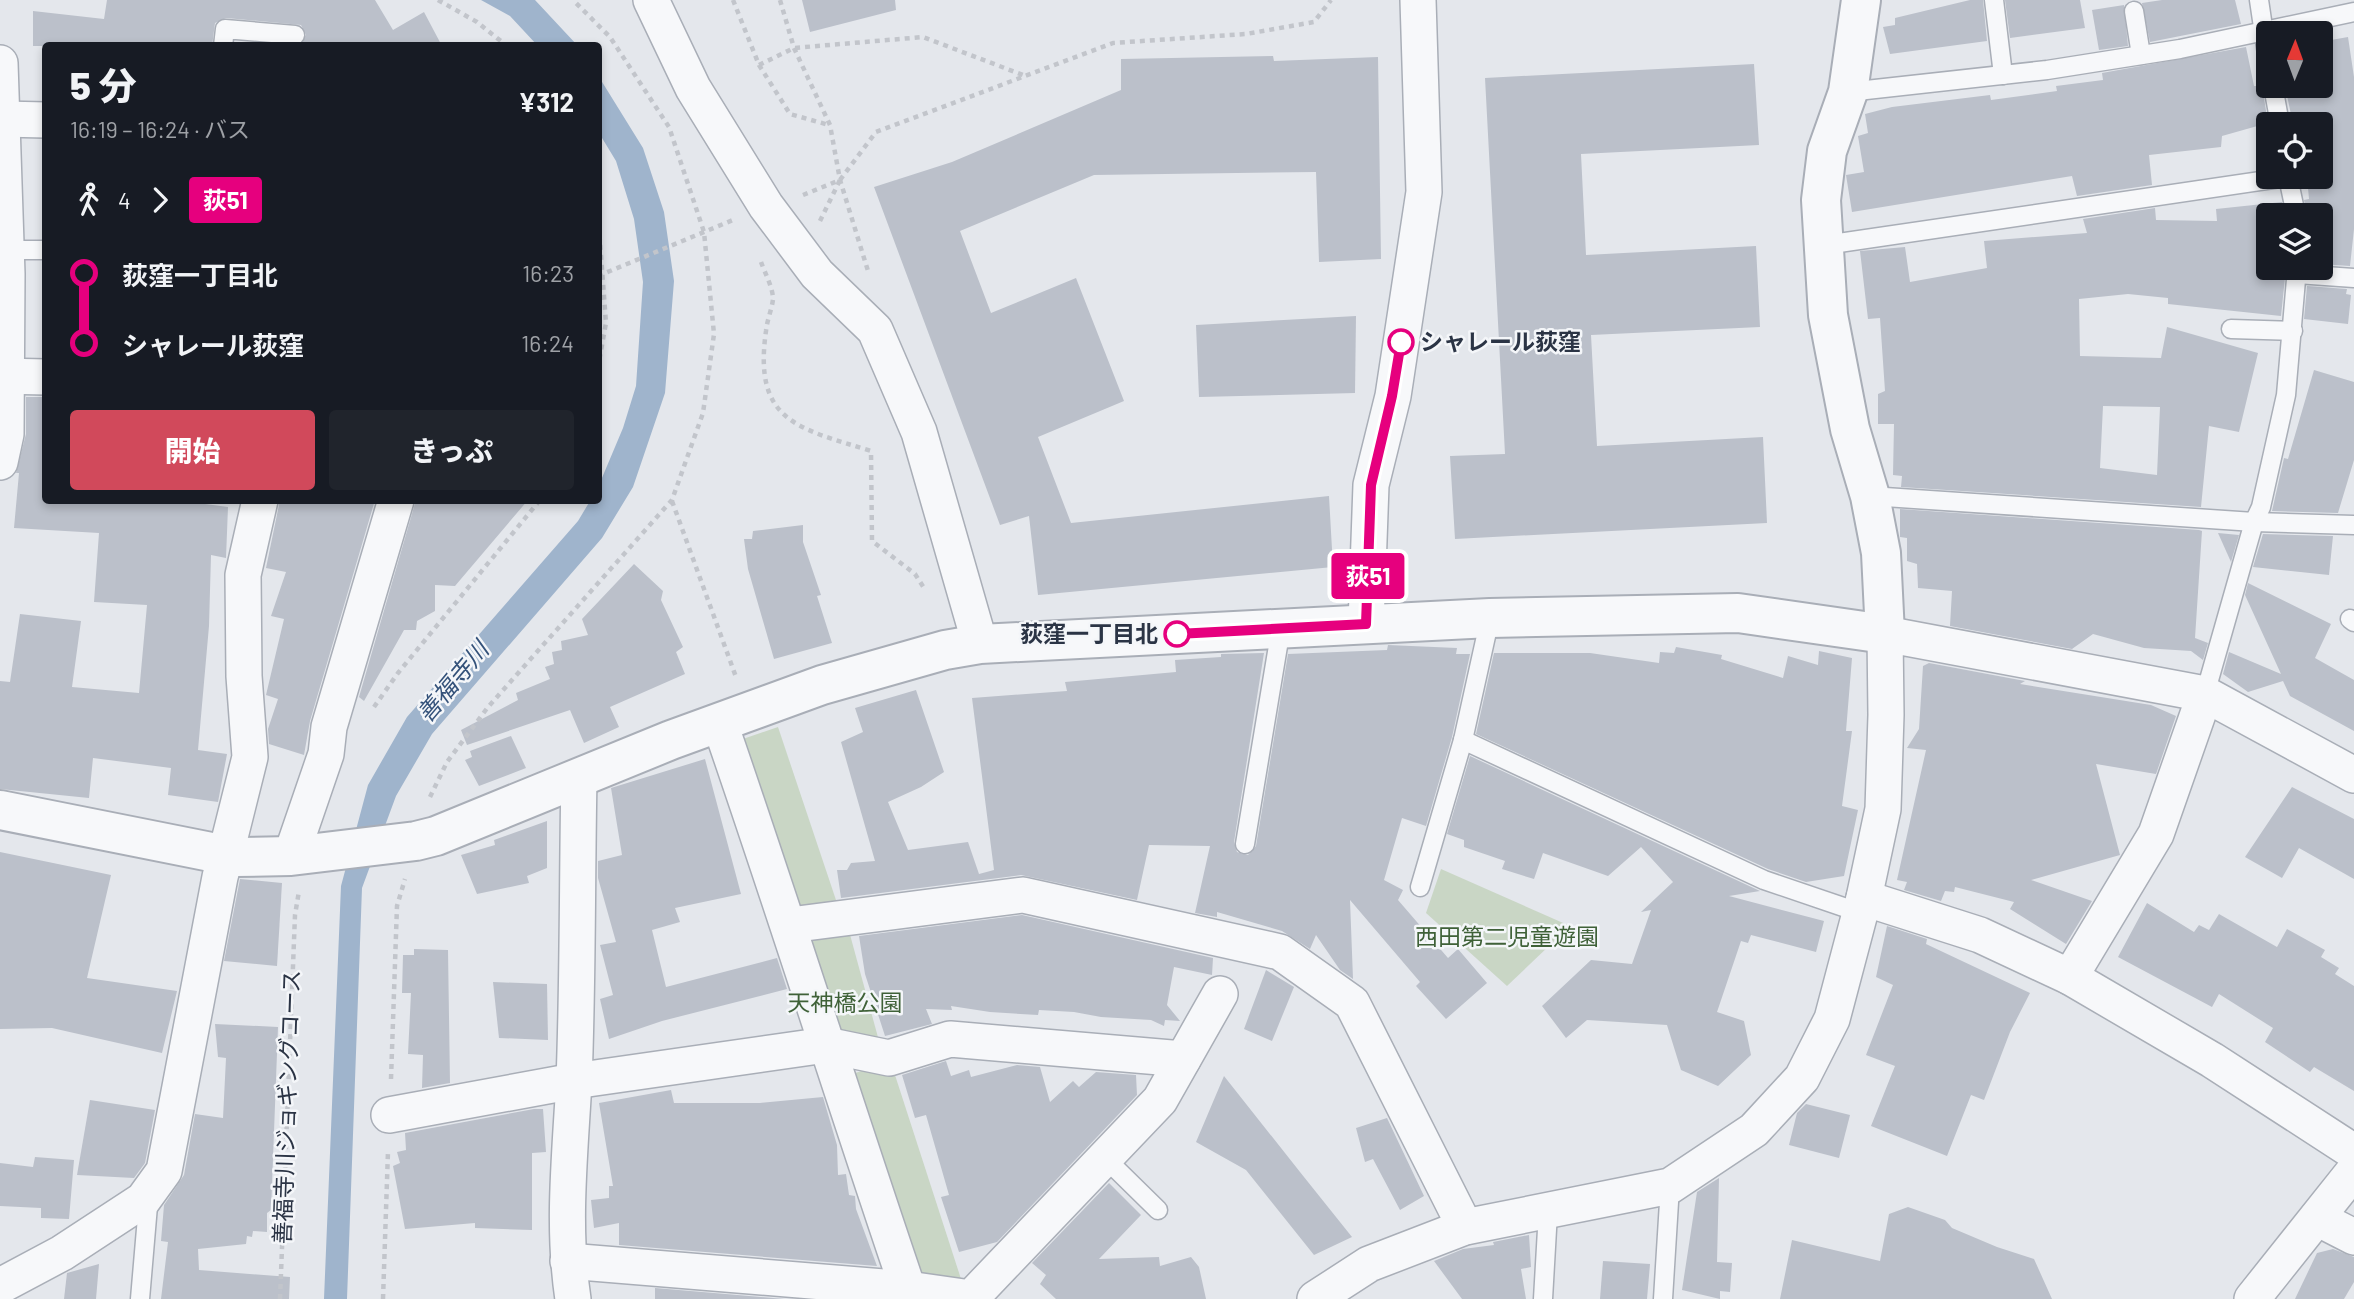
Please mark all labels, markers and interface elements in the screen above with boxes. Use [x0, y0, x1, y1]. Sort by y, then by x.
north arrow [2256, 21, 2333, 98]
map controls [2256, 21, 2333, 280]
text: 5 分 [70, 62, 136, 108]
text: ¥312 [518, 86, 574, 117]
button: locate [2256, 112, 2333, 189]
text: 16:19 – 16:24 · バス [70, 115, 250, 143]
icon: walk [70, 181, 108, 219]
icon: forward [141, 181, 179, 219]
text: 荻51 [203, 185, 248, 214]
text: 4 [118, 186, 131, 214]
button: layers [2256, 203, 2333, 280]
text: 荻窪一丁目北 [122, 259, 278, 290]
text: 16:23 [522, 259, 574, 287]
place label: シャレール荻窪 [1420, 327, 1581, 355]
text: シャレール荻窪 [122, 329, 304, 360]
text: 16:24 [521, 329, 574, 357]
marker: シャレール荻窪 [1388, 329, 1414, 355]
button: 開始 [70, 410, 315, 490]
button: きっぷ [329, 410, 574, 490]
line badge: 荻51 [1328, 553, 1408, 599]
text: 荻51 [1345, 561, 1391, 590]
place label: 荻窪一丁目北 [1020, 619, 1158, 647]
marker: 荻窪一丁目北 [1164, 621, 1190, 647]
water label: 善福寺川 [410, 633, 496, 727]
park label: 西田第二児童遊園 [1415, 922, 1599, 950]
street label: 善福寺川ジョギングコース [267, 969, 305, 1245]
park label: 天神橋公園 [788, 988, 903, 1016]

